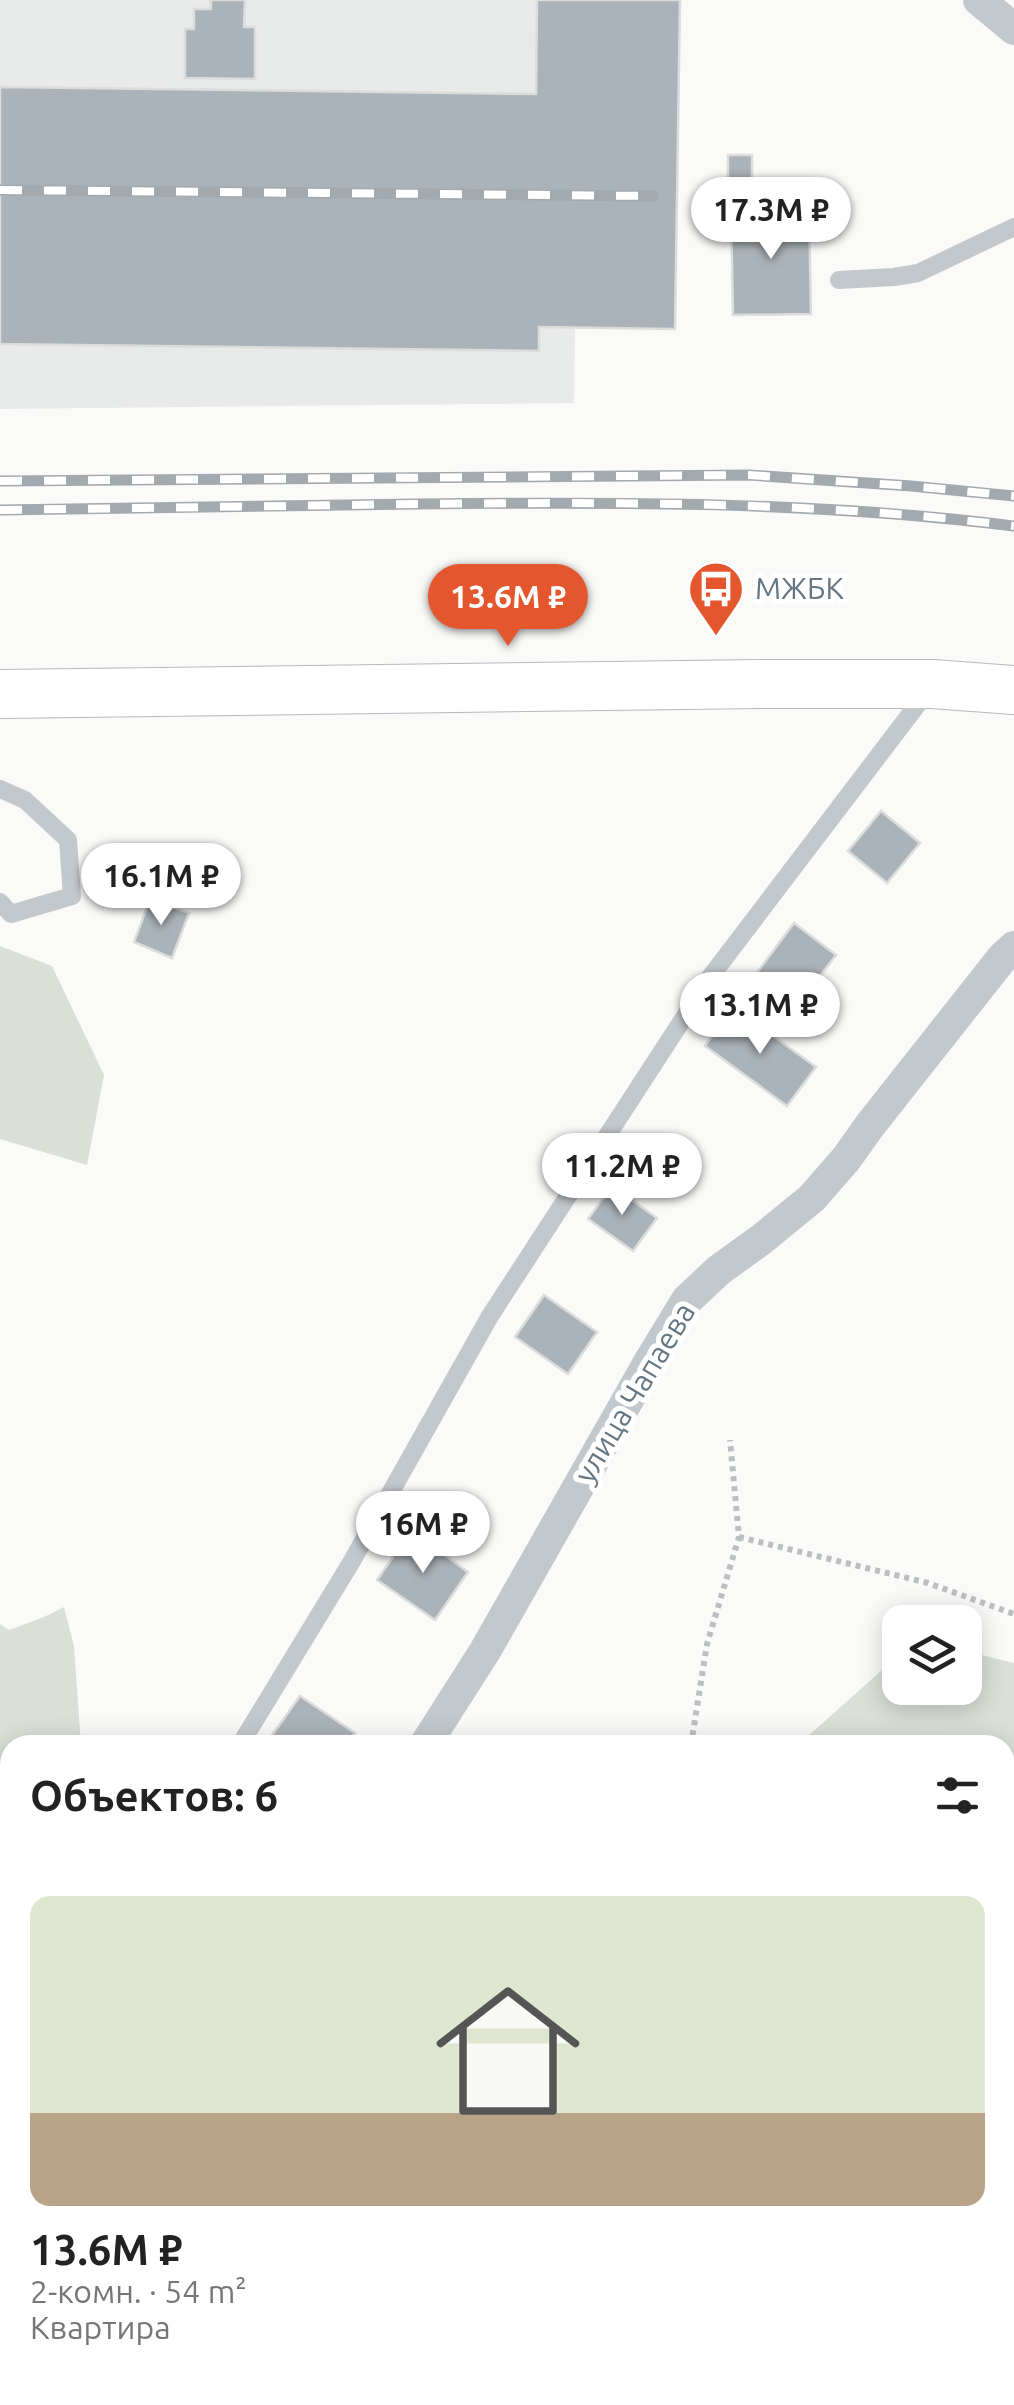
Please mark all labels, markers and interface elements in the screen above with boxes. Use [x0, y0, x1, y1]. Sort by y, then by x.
pin: 17.3M ₽ [679, 177, 863, 262]
text: 17.3M ₽ [713, 191, 829, 227]
bus stop icon: МЖБК [686, 559, 746, 638]
pin: 13.6M ₽ [416, 564, 600, 649]
place label: МЖБК [755, 571, 844, 605]
text: 13.6M ₽ [450, 578, 566, 614]
pin: 16.1M ₽ [69, 843, 253, 928]
text: 16.1M ₽ [103, 857, 219, 893]
pin: 13.1M ₽ [668, 972, 852, 1057]
text: 13.1M ₽ [702, 986, 818, 1022]
pin: 11.2M ₽ [530, 1133, 714, 1218]
text: 11.2M ₽ [564, 1147, 680, 1183]
street label: улица Чапаева [567, 1296, 701, 1489]
pin: 16M ₽ [353, 1491, 493, 1576]
text: 16M ₽ [378, 1505, 468, 1541]
map controls [882, 1605, 982, 1705]
button: layers [882, 1605, 982, 1705]
icon: filters [930, 1768, 985, 1823]
text: Объектов: 6 [30, 1772, 278, 1819]
icon: home [418, 1961, 598, 2141]
text: 13.6M ₽ [30, 2226, 182, 2273]
text: 2-комн. · 54 m² [30, 2273, 247, 2309]
text: Квартира [30, 2309, 171, 2345]

